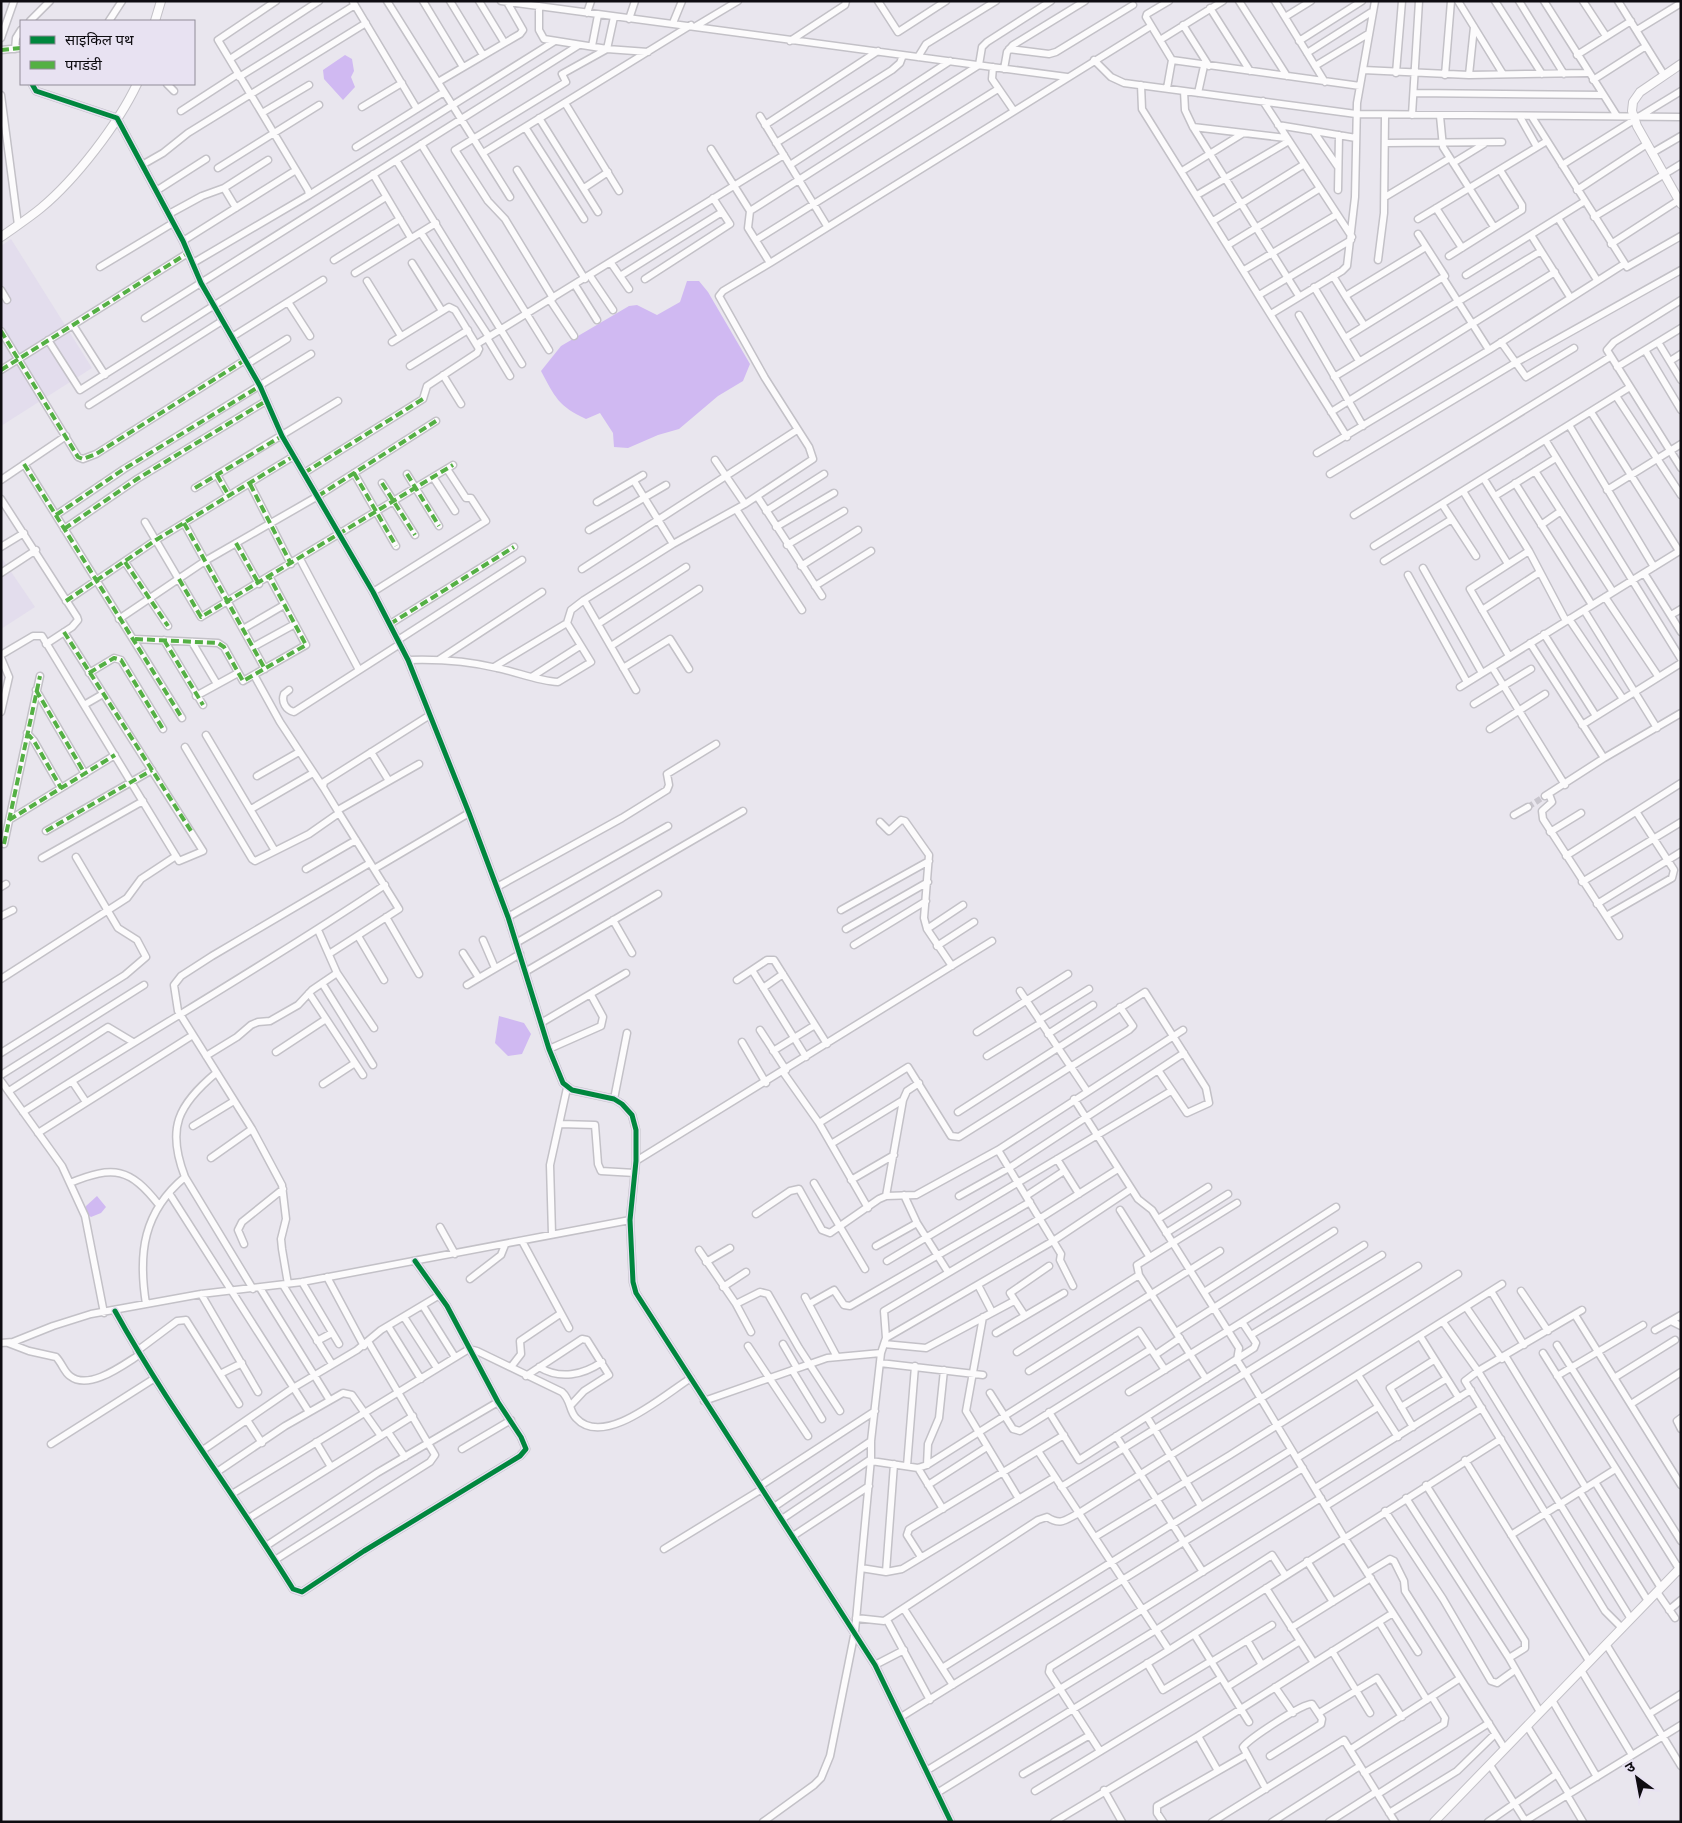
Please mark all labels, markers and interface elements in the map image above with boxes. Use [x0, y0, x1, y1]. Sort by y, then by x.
legend [20, 20, 195, 85]
text: साइकिल पथ [65, 30, 134, 49]
text: पगडंडी [65, 55, 103, 74]
north arrow [1612, 1753, 1662, 1803]
text: उ [1622, 1757, 1639, 1777]

